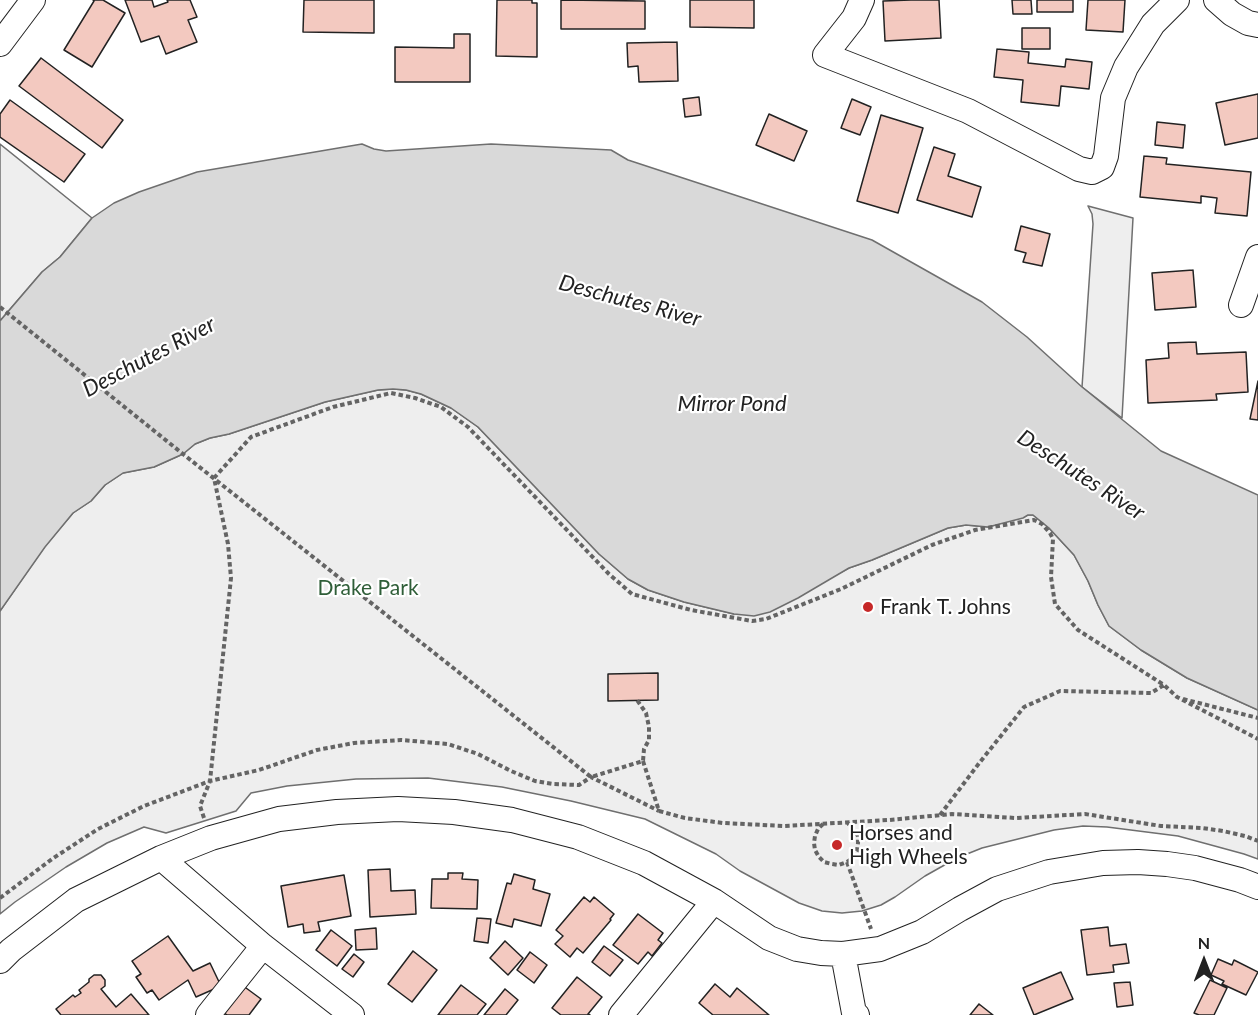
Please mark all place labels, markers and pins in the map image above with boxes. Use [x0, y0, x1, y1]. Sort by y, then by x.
place label: Frank T. Johns [880, 594, 1011, 620]
marker: Frank T. Johns [861, 600, 875, 614]
place label: Horses and High Wheels [849, 820, 968, 870]
marker: Horses and High Wheels [830, 838, 844, 852]

